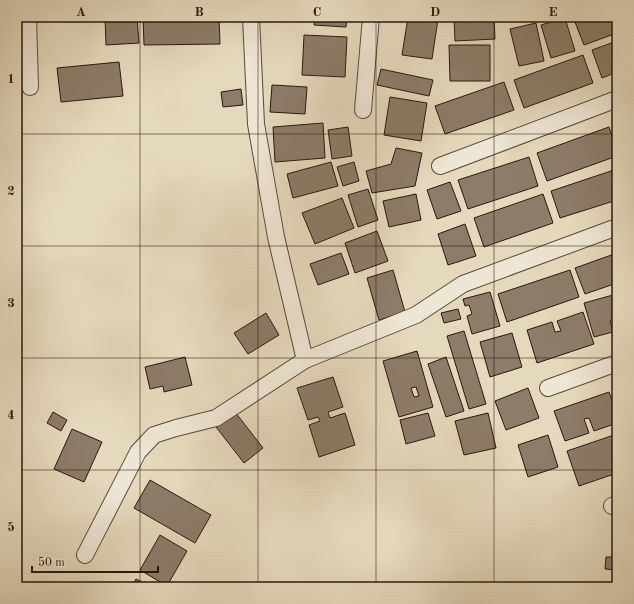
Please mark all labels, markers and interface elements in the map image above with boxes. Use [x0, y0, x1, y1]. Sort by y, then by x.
text: A [76, 6, 86, 19]
text: B [194, 6, 204, 19]
text: C [313, 6, 321, 19]
text: D [430, 6, 440, 19]
text: E [549, 6, 558, 19]
text: 1 [7, 73, 15, 86]
text: 2 [7, 185, 15, 198]
text: 3 [7, 297, 15, 310]
text: 4 [7, 409, 15, 422]
text: 5 [7, 521, 15, 534]
scale bar [32, 548, 158, 574]
text: 50 m [38, 556, 65, 569]

